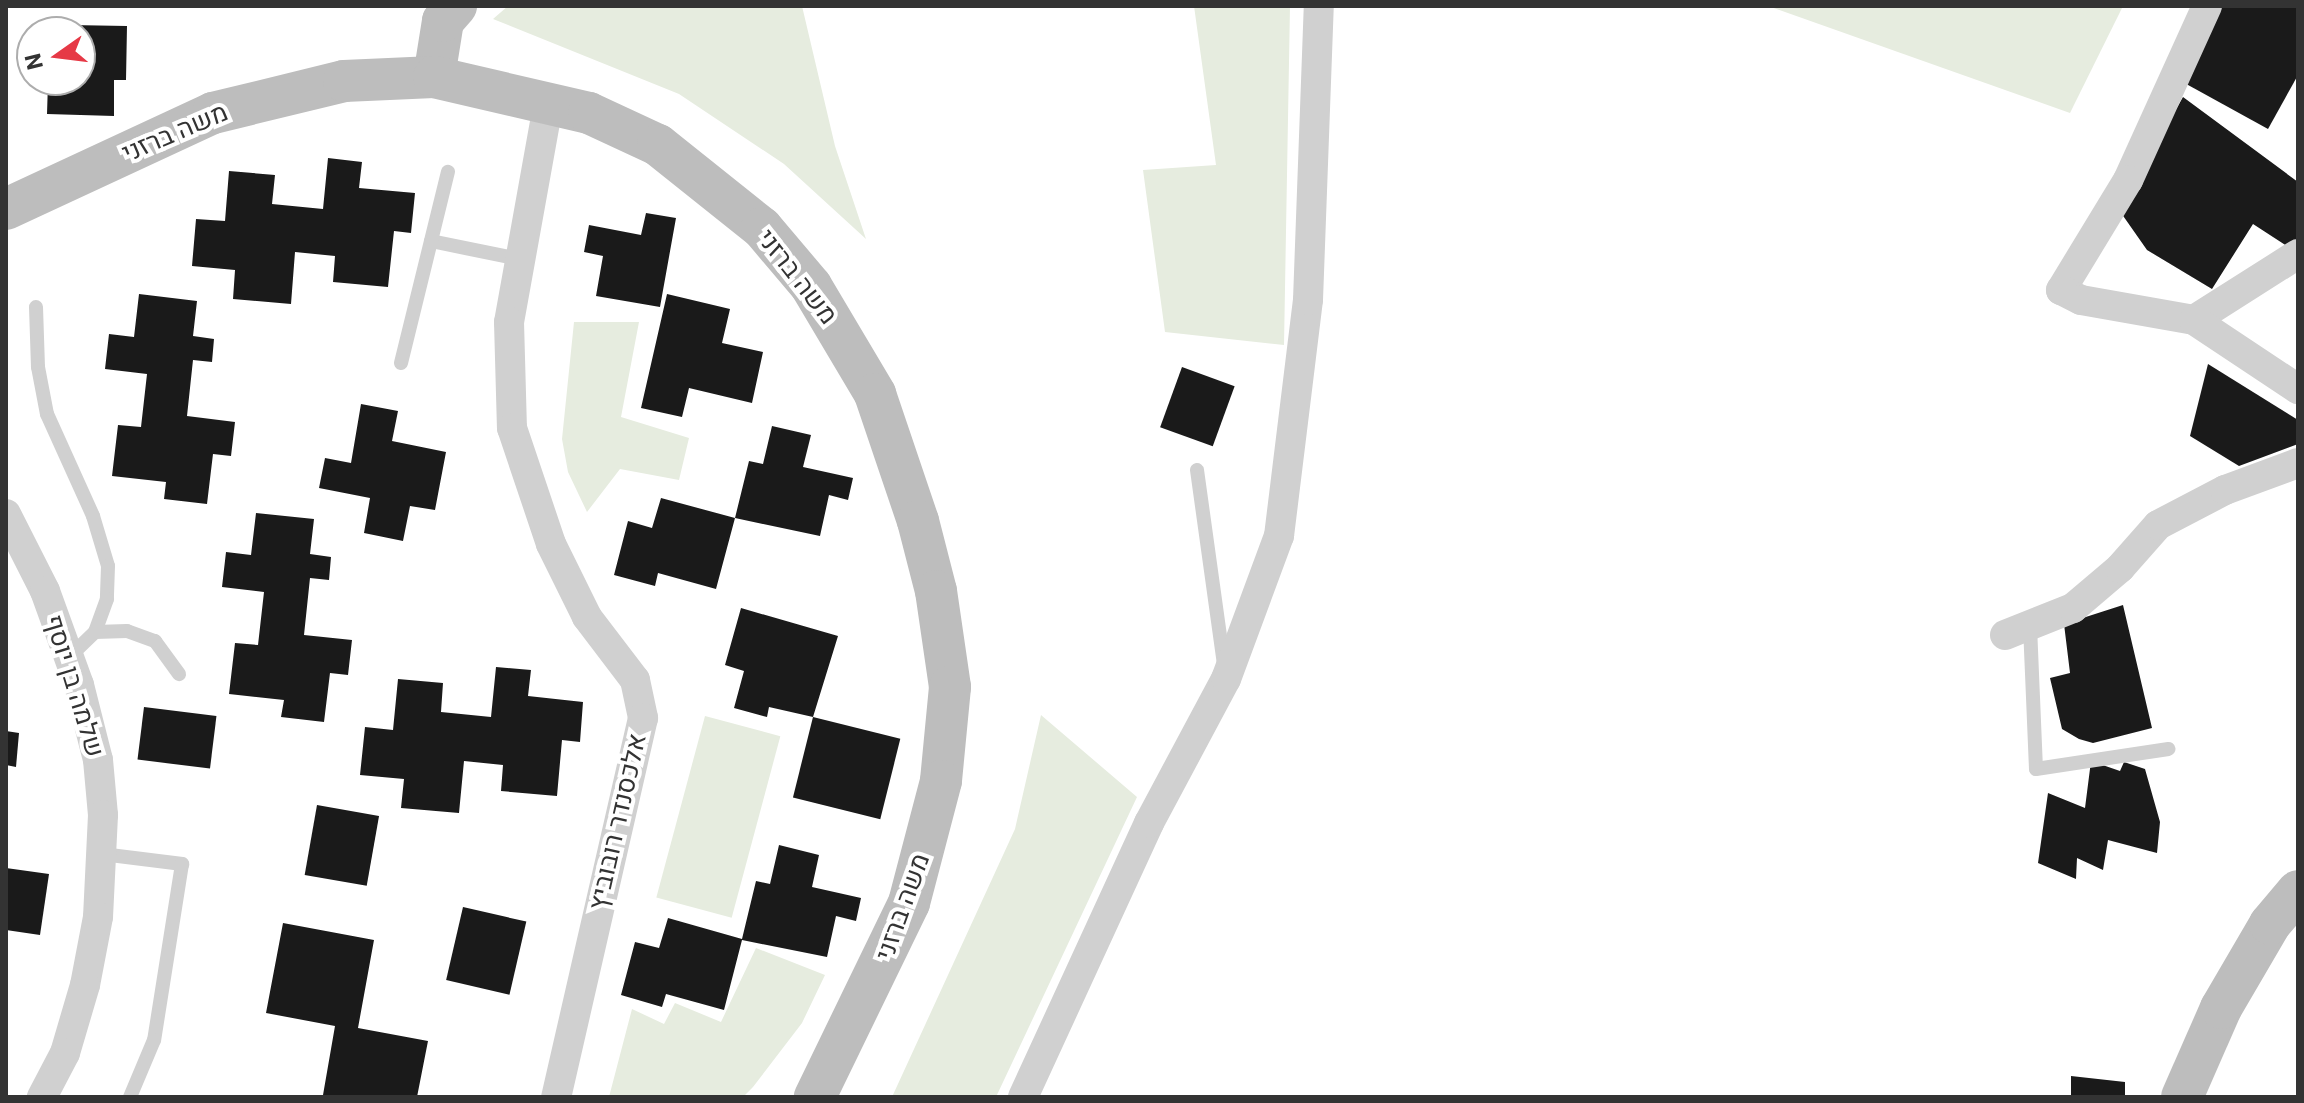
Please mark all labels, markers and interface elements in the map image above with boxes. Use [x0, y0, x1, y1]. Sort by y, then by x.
north arrow [16, 16, 96, 96]
text: N [20, 51, 48, 72]
street label: משה ברזני [117, 97, 233, 169]
street label: משה ברזני [750, 223, 844, 331]
street label: שלמה בן יוסף [38, 611, 110, 761]
street label: אלכסנדר רובוביץ [583, 731, 653, 913]
street label: משה ברזני [869, 849, 937, 965]

